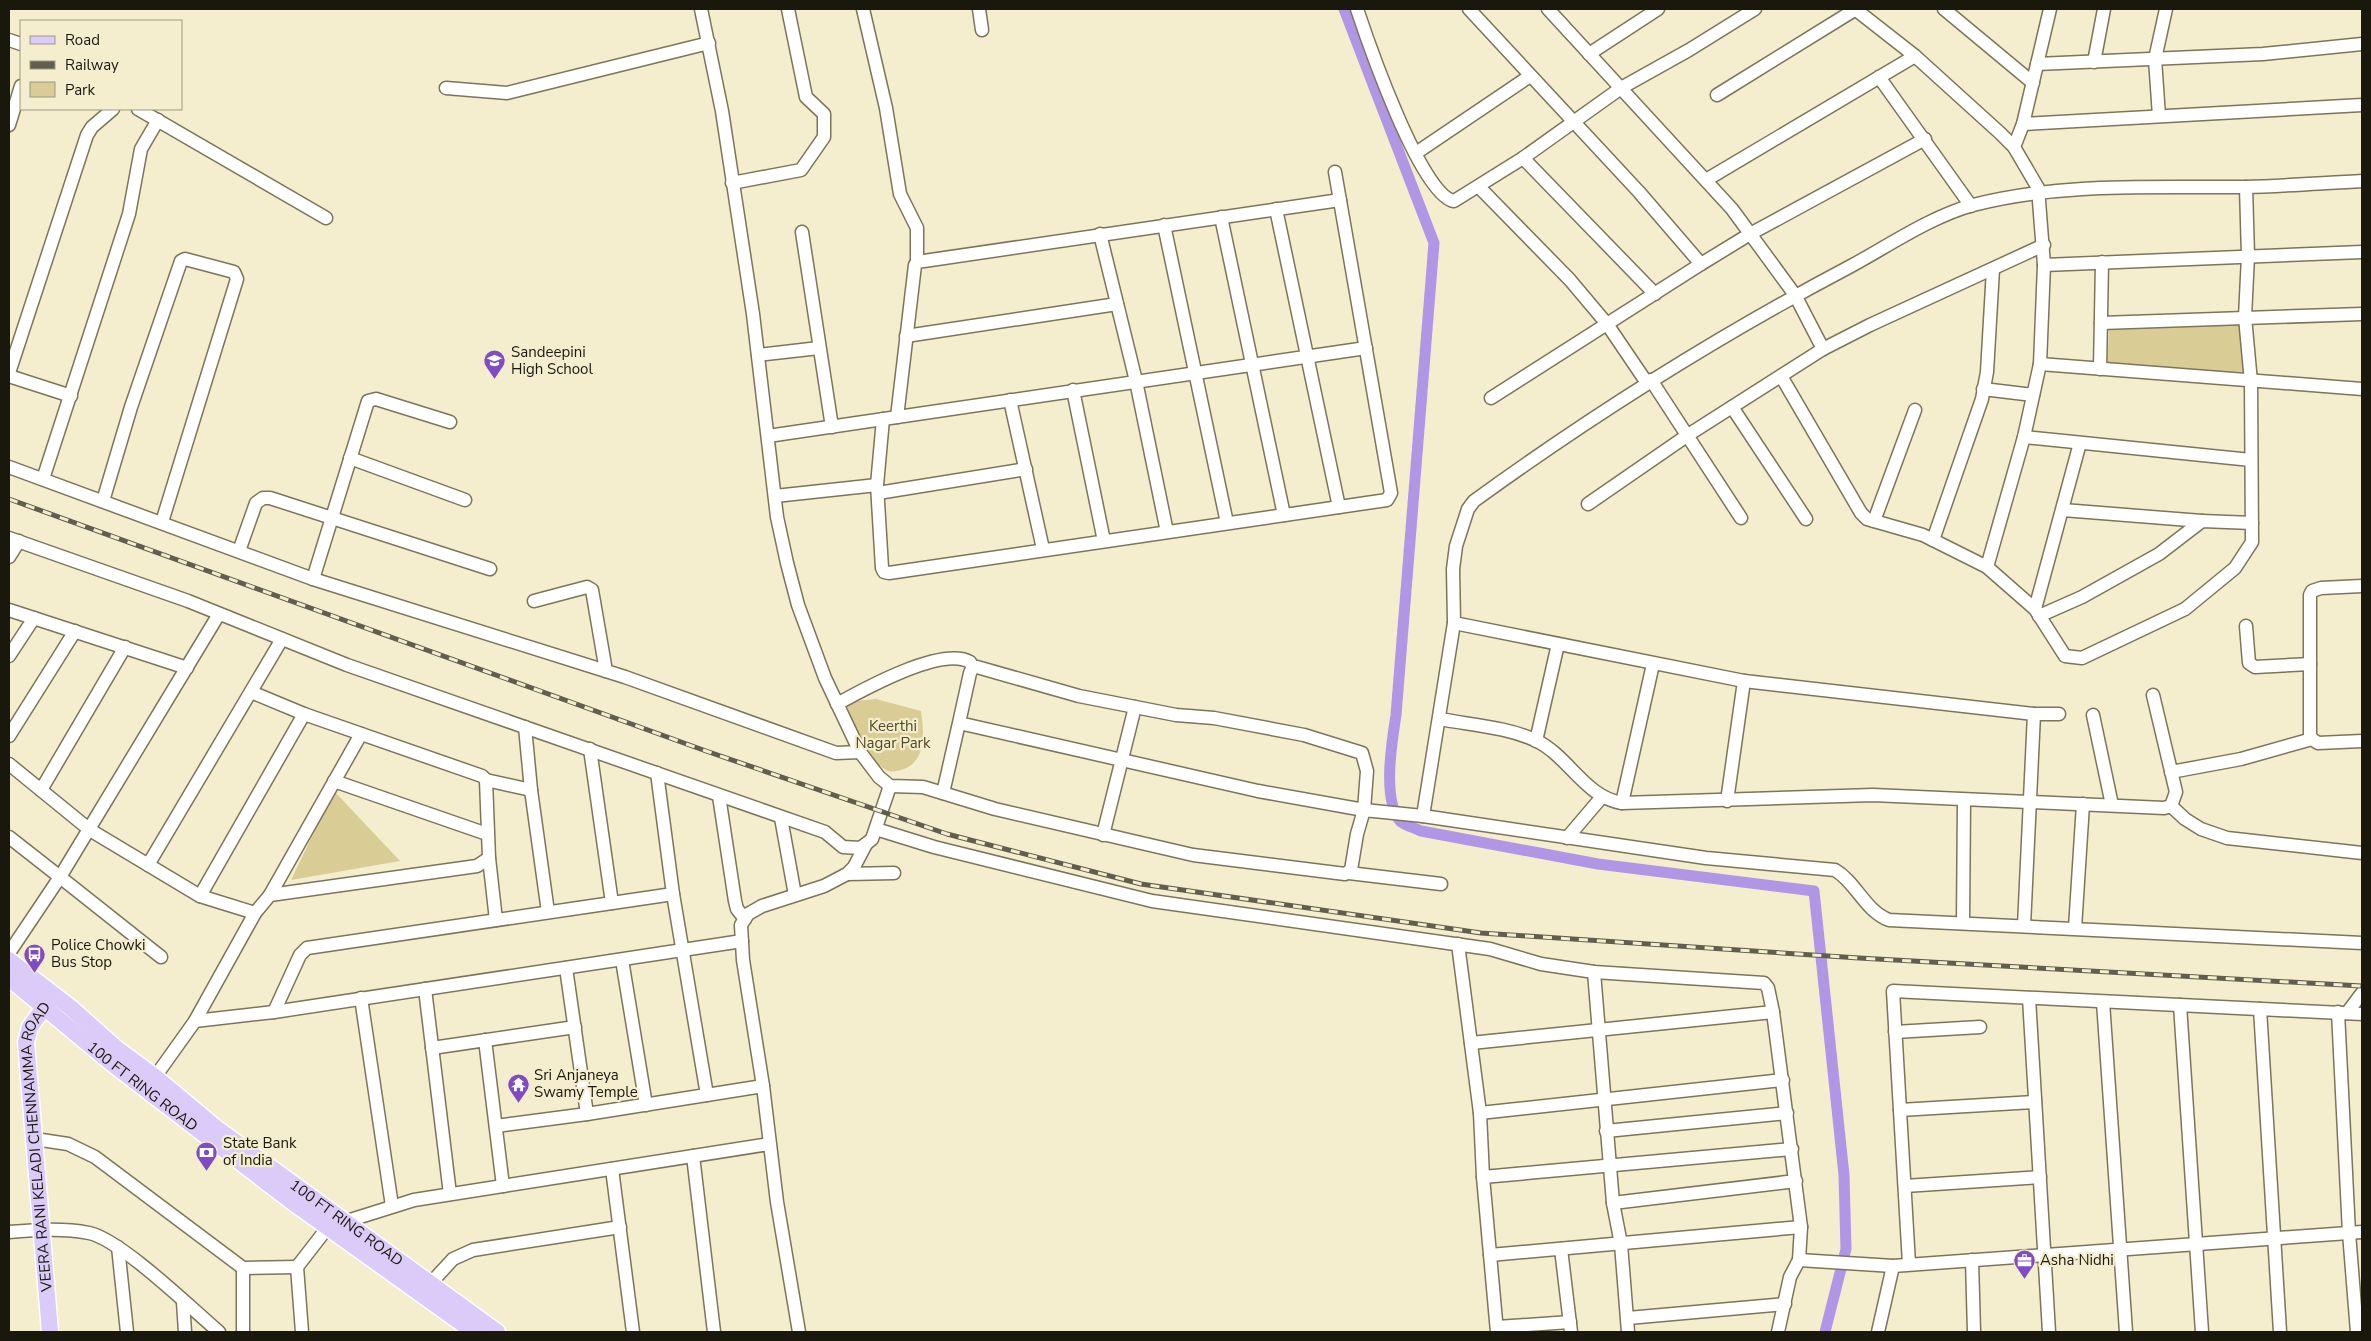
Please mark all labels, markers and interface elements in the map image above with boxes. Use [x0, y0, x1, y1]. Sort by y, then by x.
legend [20, 20, 182, 110]
text: Road [65, 30, 100, 50]
text: Railway [65, 55, 119, 75]
text: Park [65, 80, 95, 100]
place label: Sandeepini High School [511, 342, 593, 379]
school or university icon: Sandeepini High School [483, 349, 507, 380]
park label: Keerthi Nagar Park [856, 716, 931, 753]
place label: Police Chowki Bus Stop [51, 935, 146, 972]
bus stop icon: Police Chowki Bus Stop [23, 942, 47, 973]
street label: VEERA RANI KELADI CHENNAMMA ROAD [16, 998, 57, 1294]
street label: 100 FT RING ROAD [83, 1037, 202, 1136]
place label: Sri Anjaneya Swamy Temple [534, 1065, 638, 1102]
temple icon: Sri Anjaneya Swamy Temple [506, 1072, 530, 1103]
place label: State Bank of India [223, 1133, 297, 1170]
bank icon: State Bank of India [195, 1140, 219, 1171]
street label: 100 FT RING ROAD [286, 1175, 407, 1271]
office icon: Asha Nidhi [2012, 1248, 2036, 1279]
place label: Asha Nidhi [2040, 1250, 2114, 1270]

